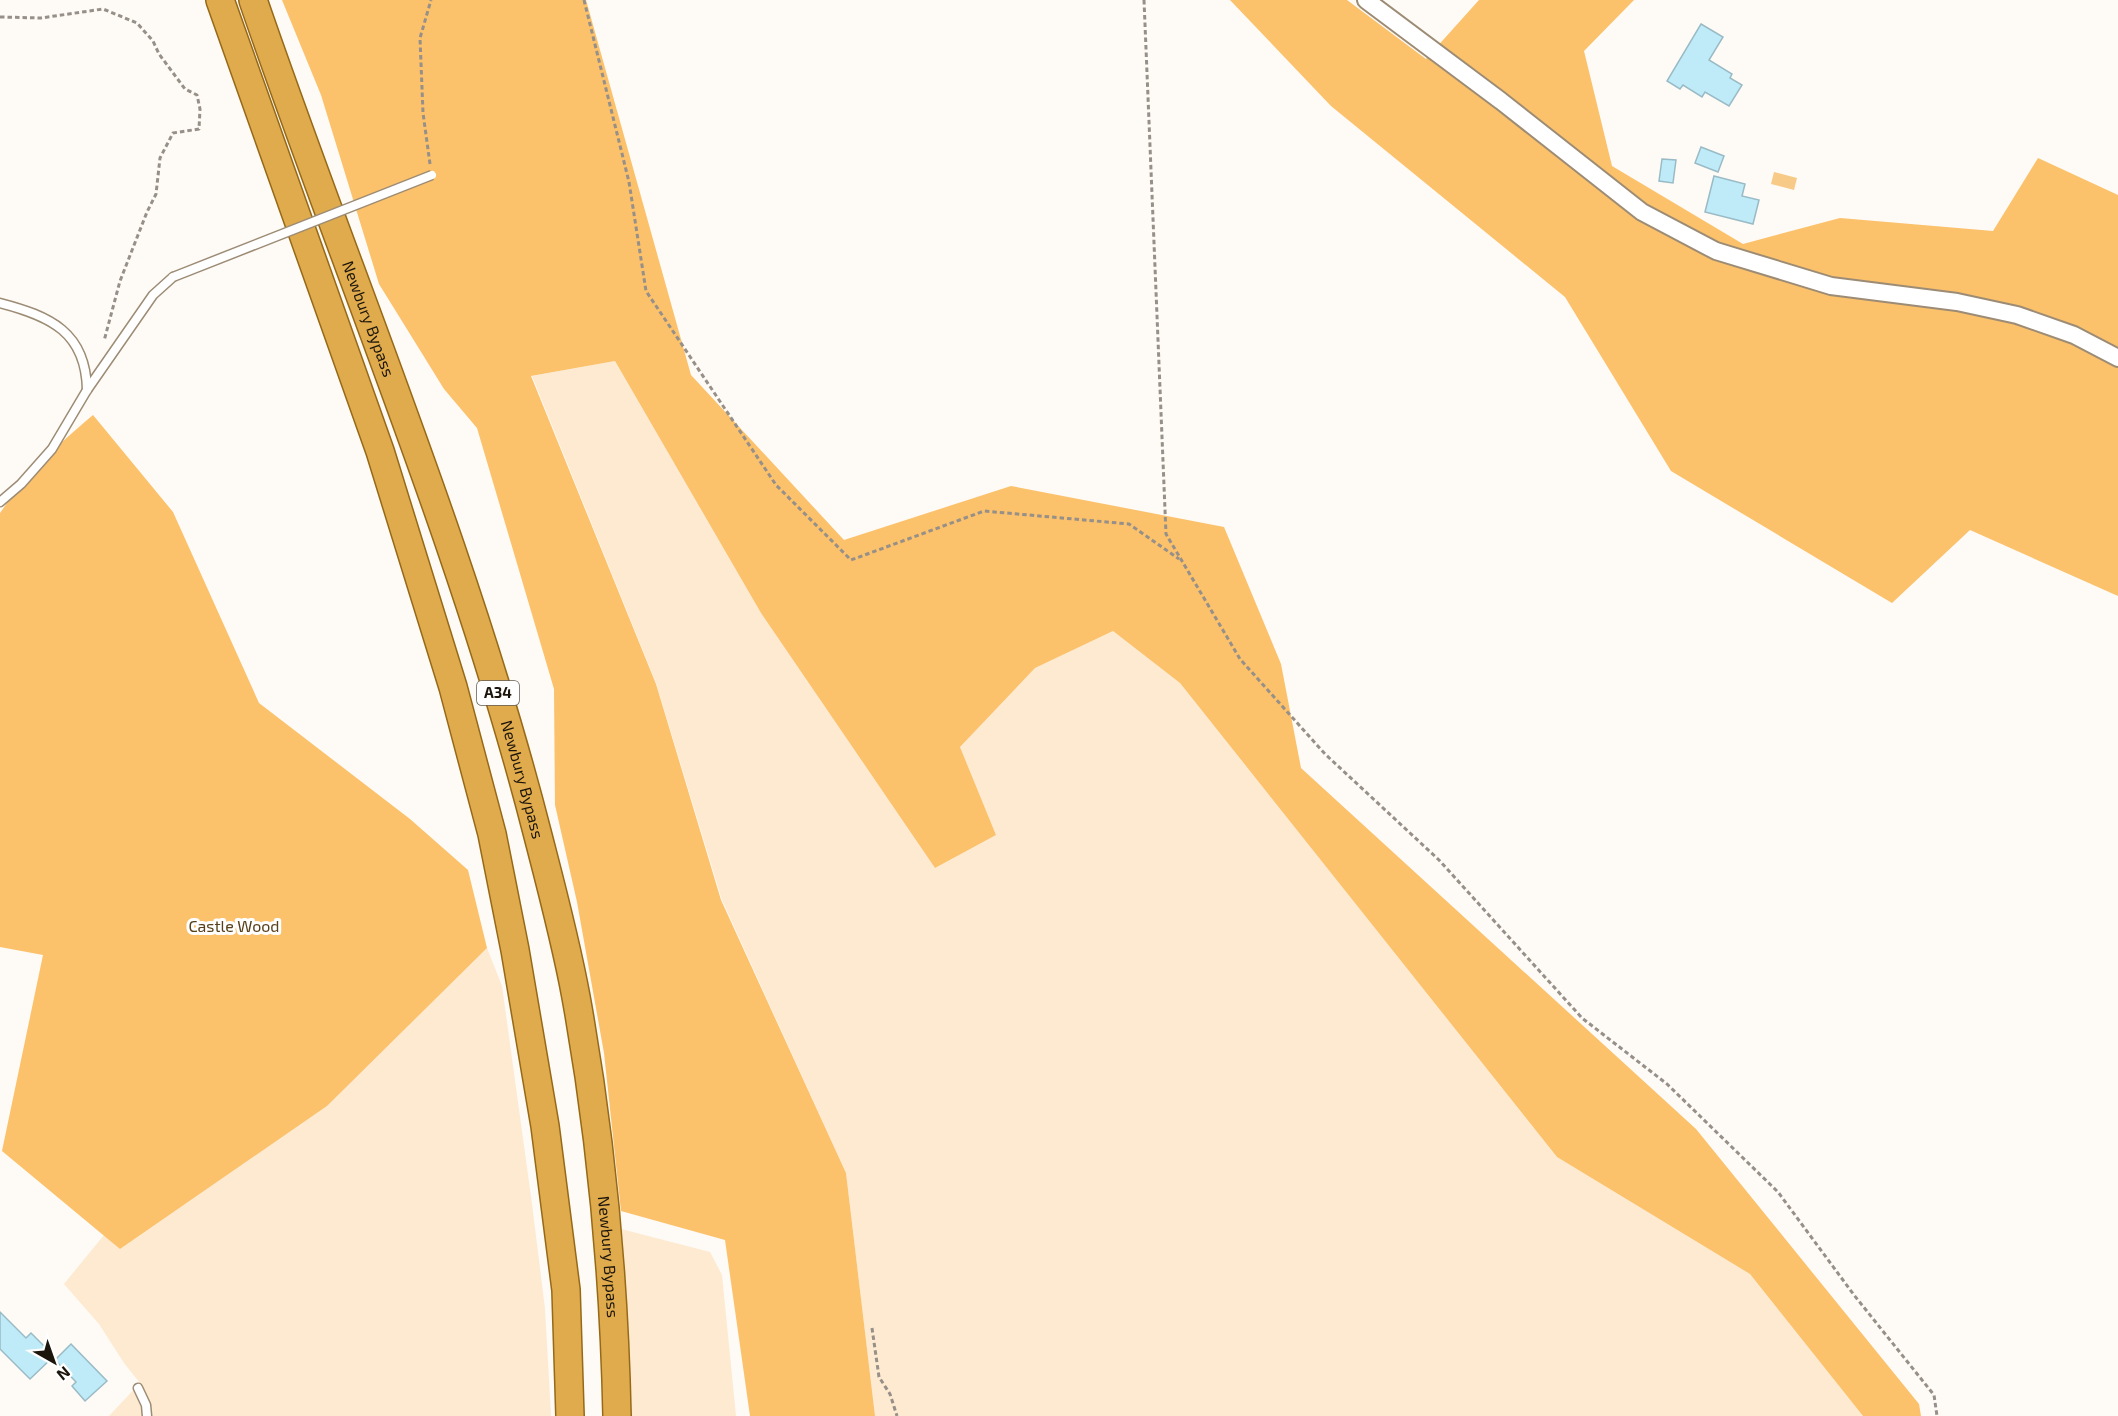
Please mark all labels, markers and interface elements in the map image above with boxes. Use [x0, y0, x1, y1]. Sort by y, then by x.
street label: Newbury Bypass [339, 258, 399, 379]
road number: A34 [477, 681, 519, 705]
street label: Newbury Bypass [498, 718, 548, 841]
park label: Castle Wood [188, 916, 280, 935]
street label: Newbury Bypass [595, 1195, 623, 1318]
north arrow [24, 1332, 84, 1392]
text: N [53, 1363, 74, 1385]

